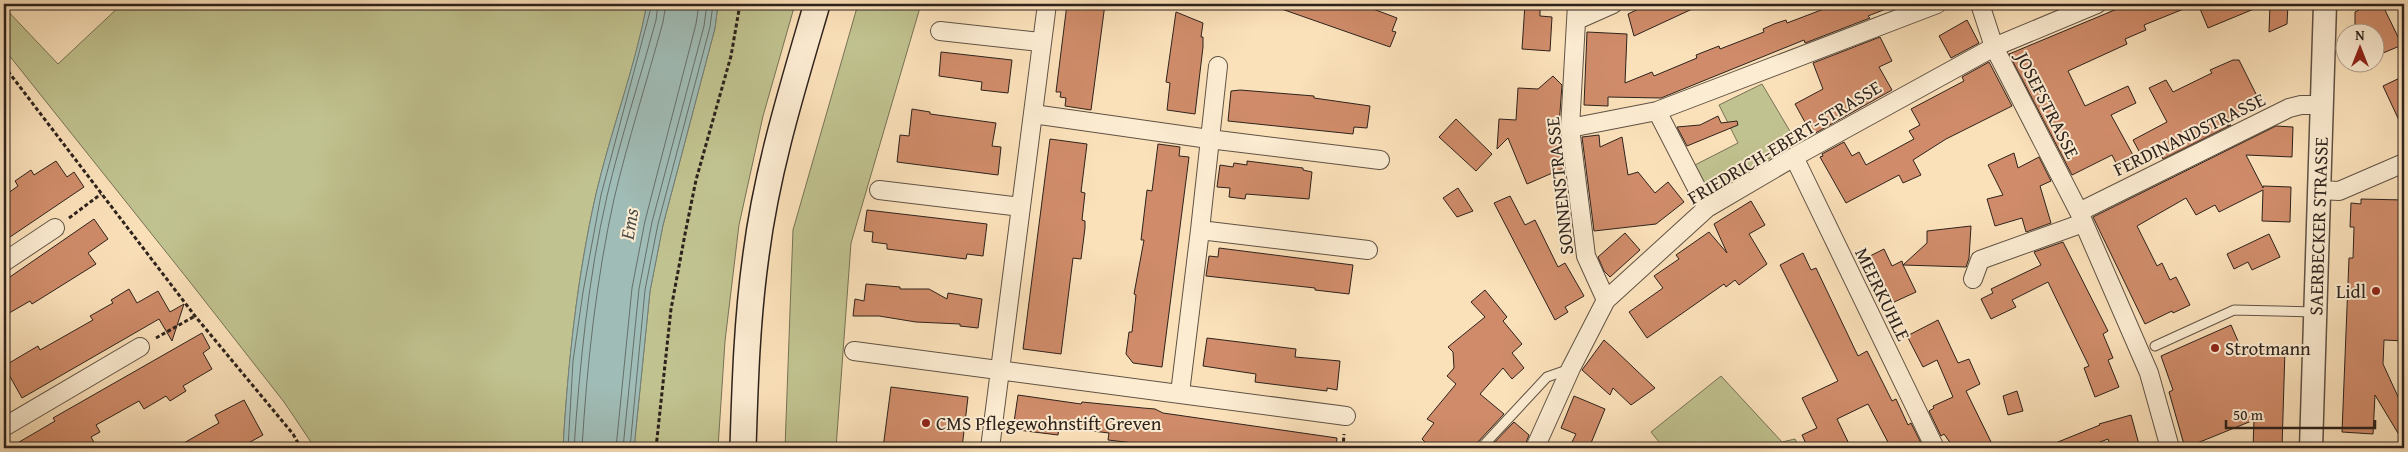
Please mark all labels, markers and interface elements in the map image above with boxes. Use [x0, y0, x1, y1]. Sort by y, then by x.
north arrow [2336, 22, 2386, 72]
text: N [2355, 25, 2365, 45]
street label: JOSEFSTRASSE [2008, 45, 2087, 163]
street label: FRIEDRICH-EBERT-STRASSE [1682, 73, 1887, 211]
street label: FERDINANDSTRASSE [2108, 85, 2270, 183]
street label: SONNENSTRASSE [1538, 115, 1580, 256]
street label: SAERBECKER STRASSE [2301, 136, 2335, 316]
water label: Ems [612, 205, 645, 243]
street label: MEERKUHLE [1848, 242, 1918, 346]
place label: Lidl [2336, 277, 2366, 305]
marker: Lidl [2370, 285, 2382, 297]
place label: Strotmann [2225, 334, 2311, 362]
marker: Strotmann [2209, 342, 2221, 354]
scale bar [2226, 397, 2374, 429]
text: 50 m [2233, 404, 2264, 425]
place label: CMS Pflegewohnstift Greven [936, 409, 1162, 437]
marker: CMS Pflegewohnstift Greven [920, 417, 932, 429]

